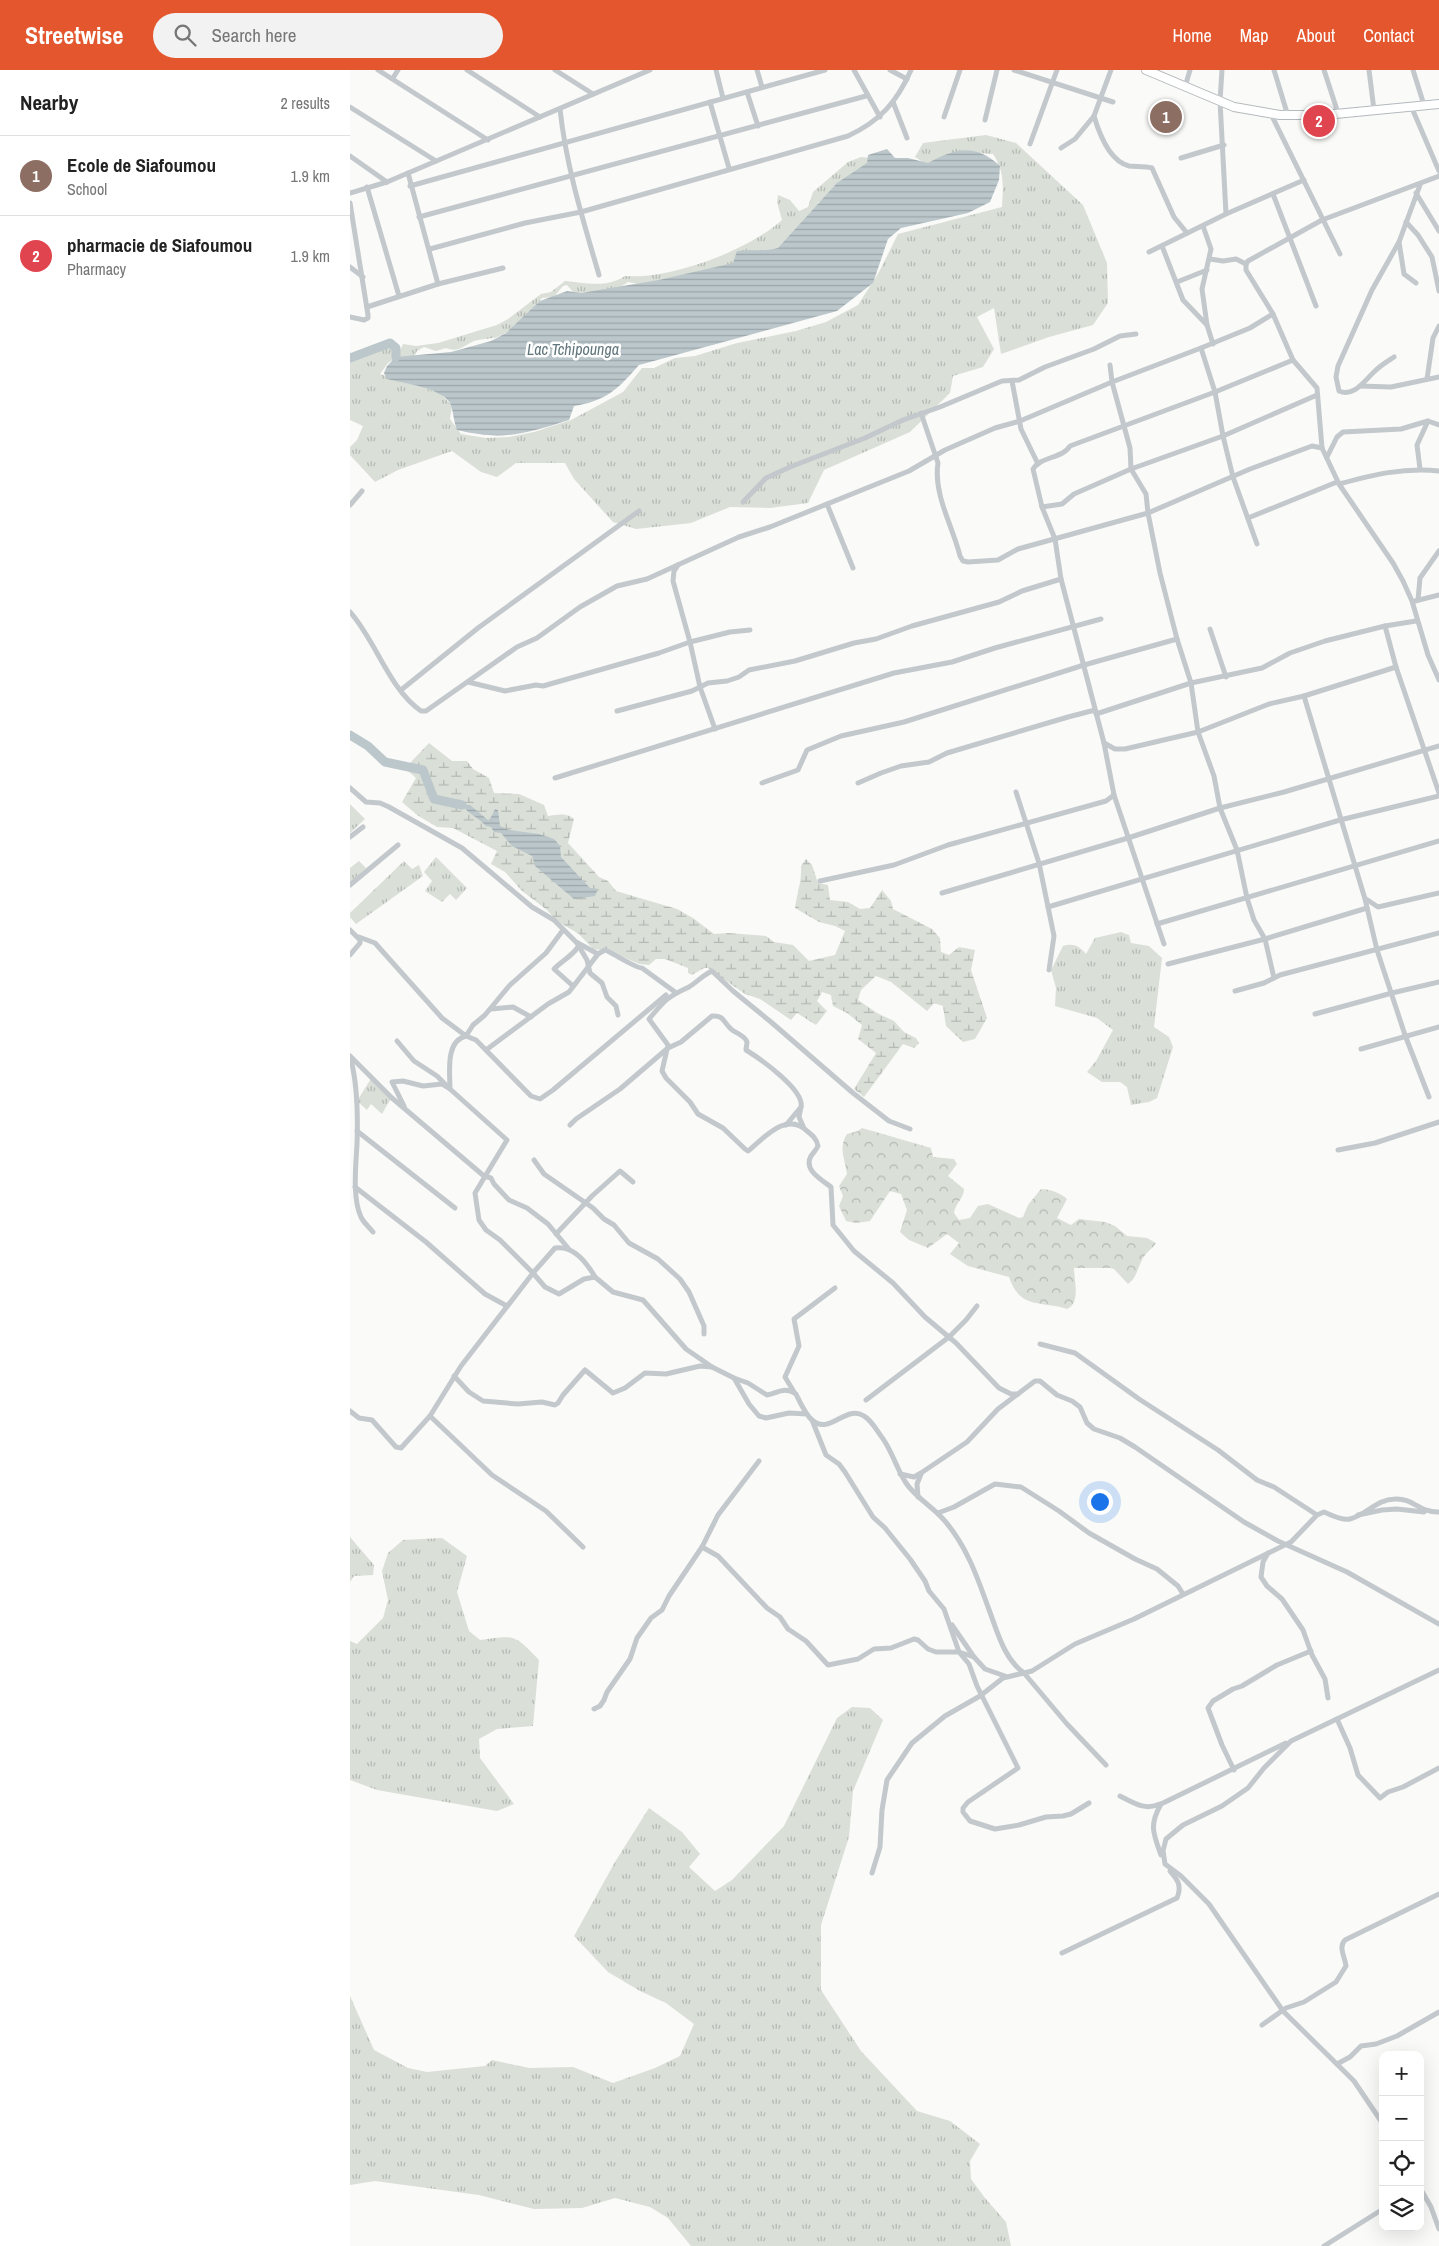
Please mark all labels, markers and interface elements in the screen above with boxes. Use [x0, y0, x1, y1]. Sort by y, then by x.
search box [153, 13, 503, 58]
text: Streetwise [25, 19, 123, 51]
icon: search [171, 21, 199, 49]
text: Search here [211, 22, 296, 48]
text: Home [1172, 23, 1212, 48]
text: Map [1240, 23, 1269, 48]
text: About [1297, 23, 1335, 48]
text: Contact [1363, 23, 1414, 48]
text: Nearby [20, 88, 78, 117]
text: 2 results [280, 92, 330, 114]
pin: 1 [1150, 98, 1182, 136]
pin: 2 [1303, 102, 1335, 140]
text: Ecole de Siafoumou [67, 152, 216, 178]
text: 1 [32, 165, 40, 187]
text: 1.9 km [291, 165, 330, 187]
text: School [67, 178, 107, 200]
text: pharmacie de Siafoumou [67, 232, 252, 258]
text: 2 [32, 245, 40, 267]
text: 1.9 km [291, 245, 330, 267]
text: Pharmacy [67, 258, 126, 280]
water label: Lac Tchipounga [527, 338, 619, 360]
your location [1087, 1489, 1113, 1515]
map controls [1379, 2051, 1424, 2231]
button: + [1379, 2051, 1424, 2096]
button: − [1379, 2096, 1424, 2141]
button: locate [1379, 2141, 1424, 2186]
button: layers [1379, 2186, 1424, 2231]

